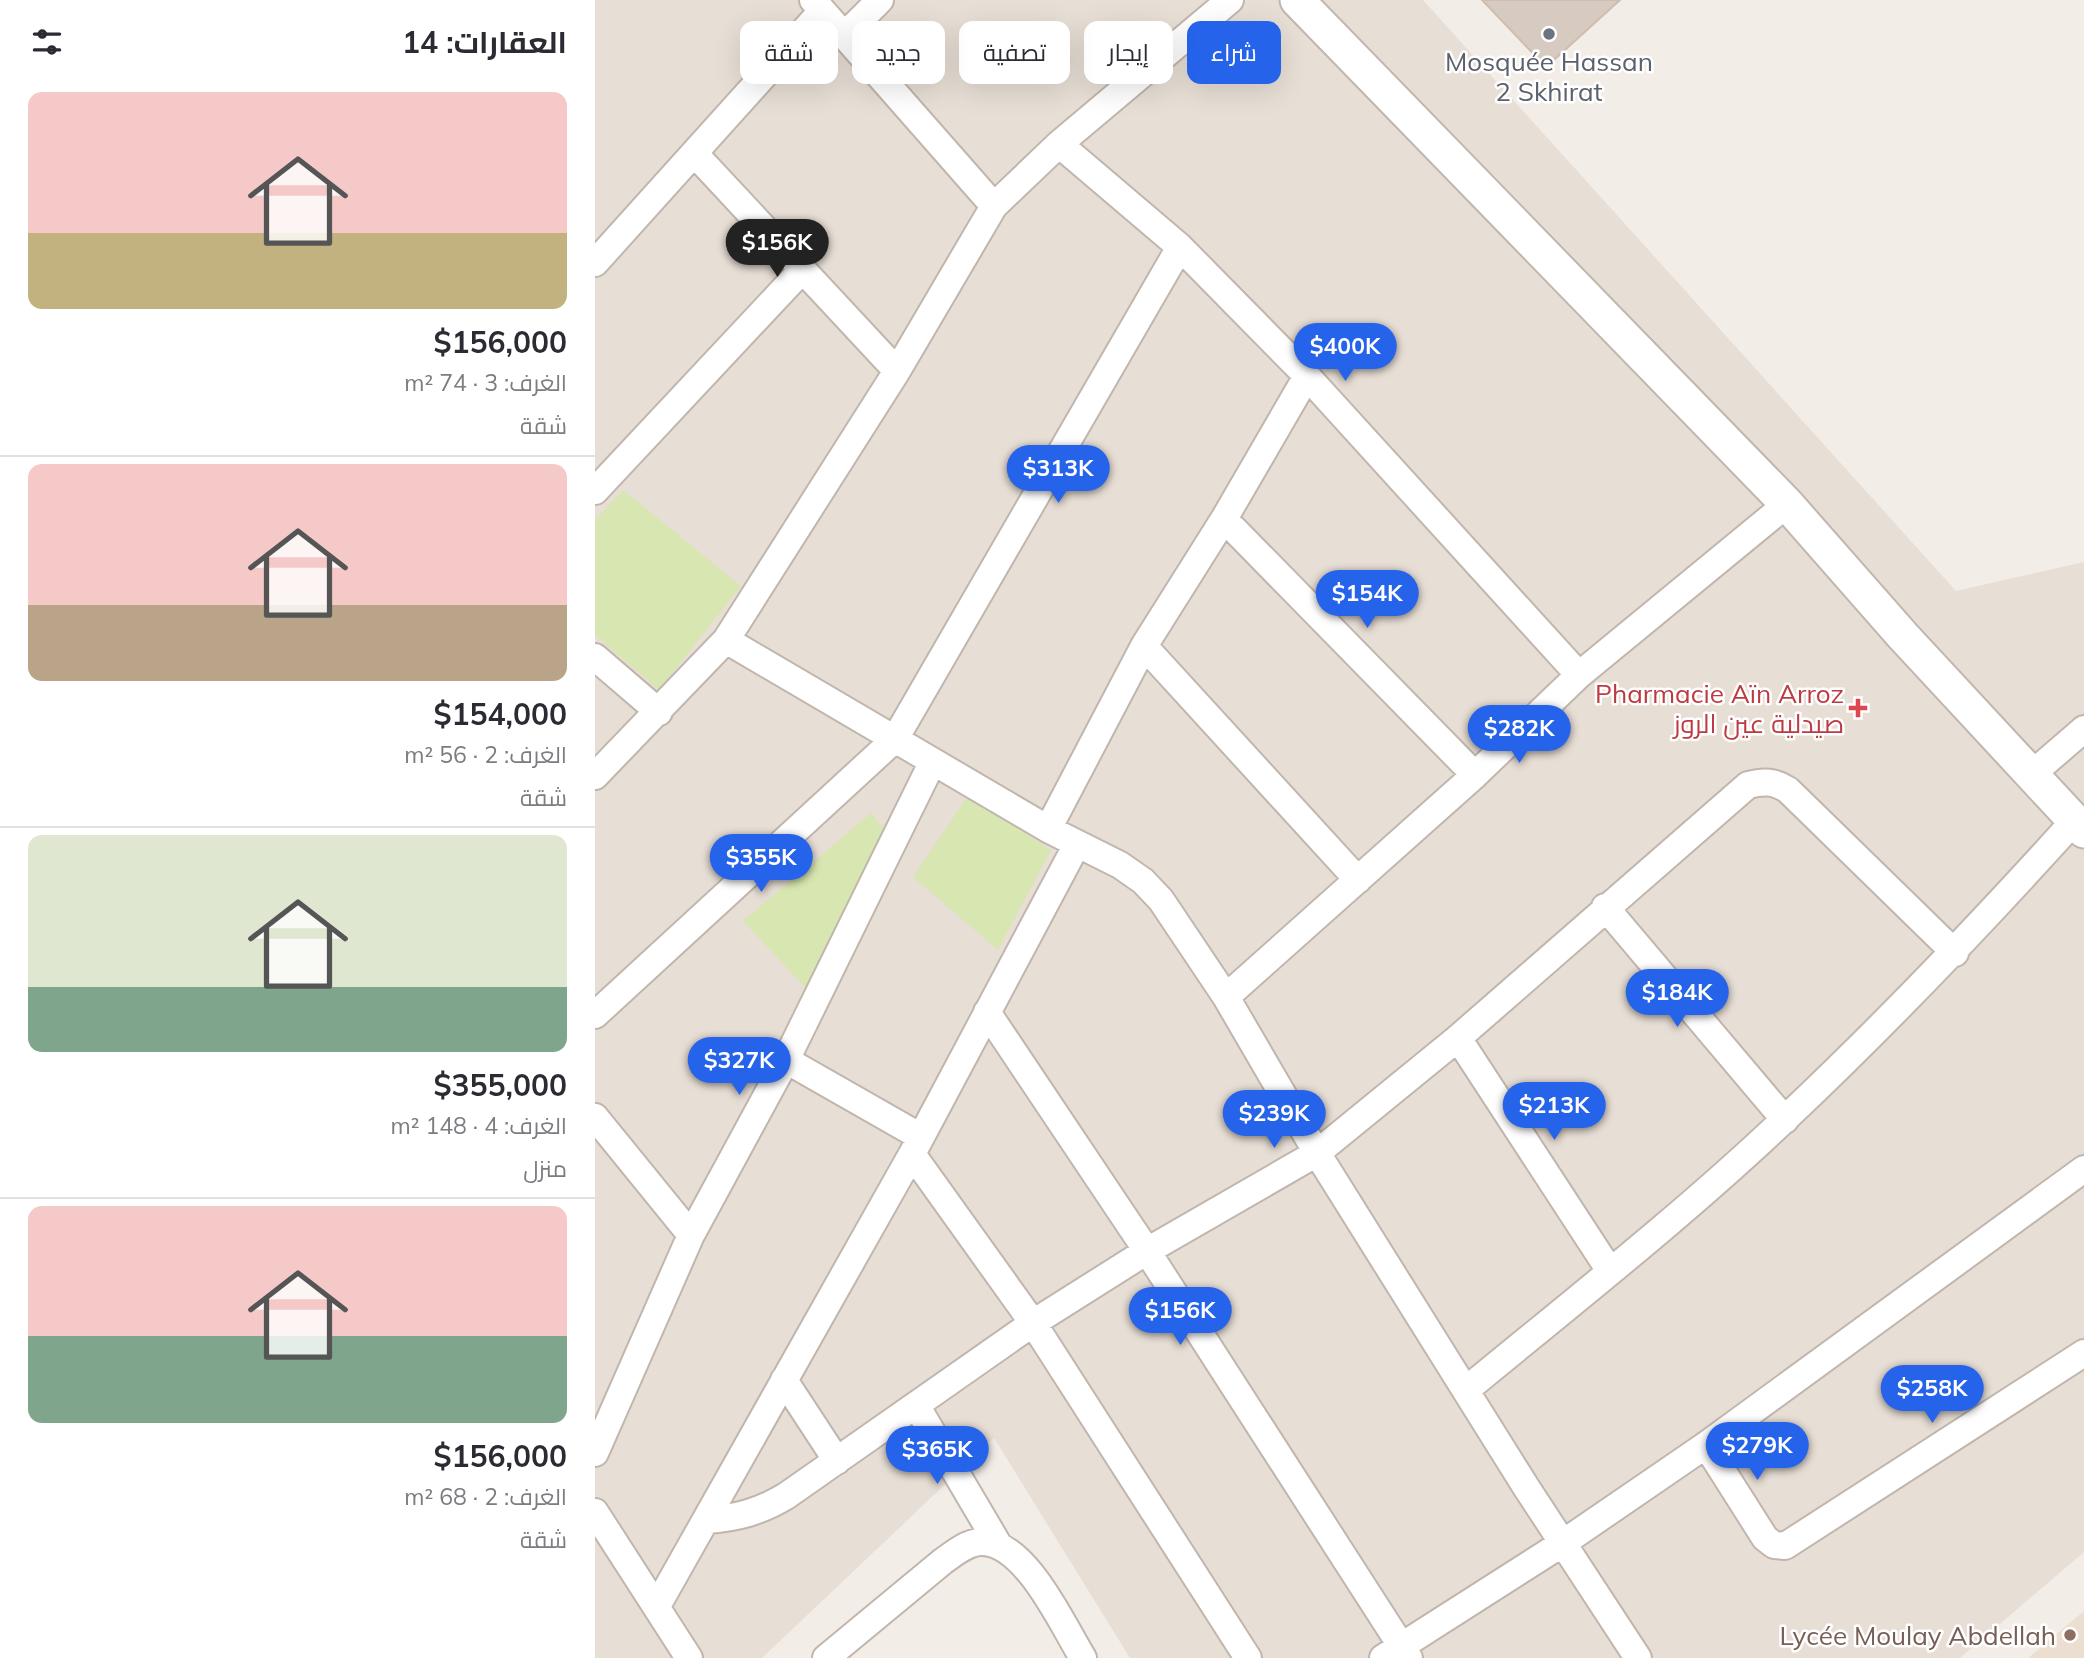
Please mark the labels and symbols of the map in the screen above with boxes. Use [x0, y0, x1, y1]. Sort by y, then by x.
marker: Mosquée Hassan 2 Skhirat [1541, 26, 1557, 42]
place label: Mosquée Hassan 2 Skhirat [1445, 45, 1653, 108]
pin: $156K [728, 219, 826, 279]
pin: $400K [1296, 324, 1394, 383]
pin: $313K [1009, 446, 1107, 505]
pin: $154K [1318, 570, 1416, 630]
place label: Pharmacie Aïn Arroz صيدلية عين الروز [1595, 677, 1844, 740]
marker: Pharmacie Aïn Arroz صيدلية عين الروز [1850, 700, 1866, 716]
pin: $282K [1470, 706, 1568, 765]
pin: $355K [712, 834, 810, 894]
pin: $184K [1628, 970, 1726, 1029]
pin: $327K [690, 1038, 788, 1097]
pin: $213K [1505, 1082, 1603, 1142]
pin: $239K [1225, 1090, 1323, 1150]
pin: $156K [1131, 1288, 1229, 1347]
pin: $258K [1883, 1366, 1981, 1425]
pin: $279K [1708, 1422, 1806, 1482]
pin: $365K [888, 1426, 986, 1486]
place label: Lycée Moulay Abdellah [1780, 1619, 2056, 1652]
marker: Lycée Moulay Abdellah [2062, 1627, 2078, 1643]

